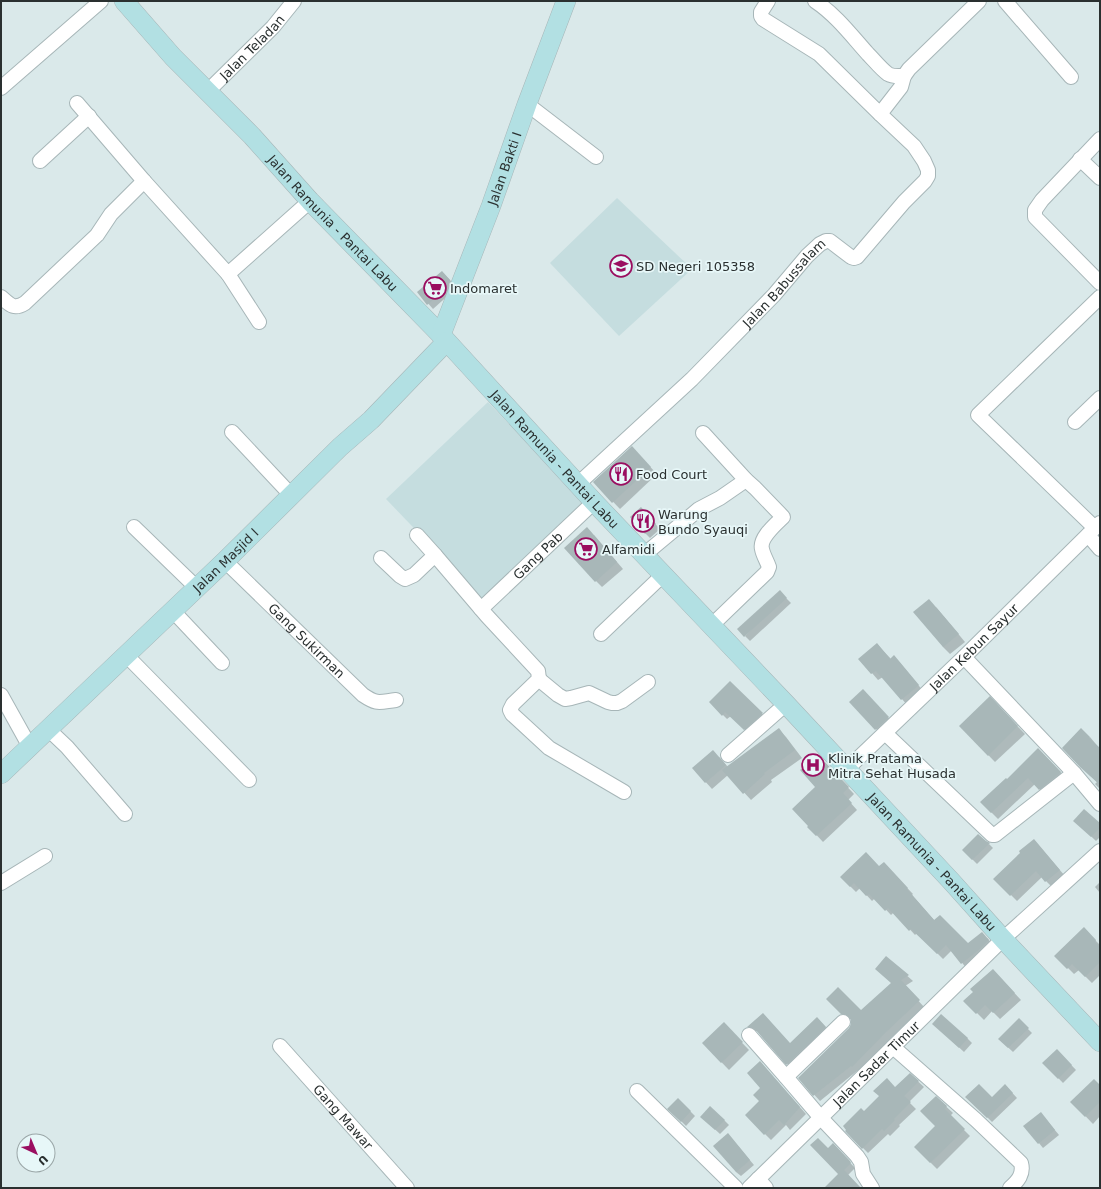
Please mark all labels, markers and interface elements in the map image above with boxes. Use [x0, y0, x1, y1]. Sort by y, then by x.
street label: Jalan Teladan [216, 12, 288, 84]
street label: Jalan Bakti I [484, 130, 525, 208]
street label: Jalan Ramunia - Pantai Labu [264, 151, 401, 294]
street label: Jalan Babussalam [739, 236, 829, 331]
school or university icon: SD Negeri 105358 [608, 253, 634, 279]
place label: SD Negeri 105358 [636, 259, 755, 274]
supermarket icon: Indomaret [422, 275, 448, 301]
place label: Indomaret [450, 281, 517, 296]
street label: Jalan Ramunia - Pantai Labu [487, 386, 622, 531]
restaurant icon: Food Court [608, 461, 634, 487]
place label: Food Court [636, 467, 707, 482]
place label: Warung Bundo Syauqi [658, 507, 748, 537]
restaurant icon: Warung Bundo Syauqi [630, 508, 656, 534]
street label: Jalan Masjid I [189, 525, 262, 596]
street label: Gang Pab [510, 529, 566, 583]
supermarket icon: Alfamidi [573, 536, 599, 562]
place label: Alfamidi [602, 542, 655, 557]
street label: Gang Sukirman [265, 600, 348, 681]
street label: Jalan Kebun Sayur [926, 600, 1022, 695]
place label: Klinik Pratama Mitra Sehat Husada [828, 751, 956, 781]
hospital icon: Klinik Pratama Mitra Sehat Husada [800, 752, 826, 778]
street label: Jalan Ramunia - Pantai Labu [864, 789, 999, 934]
street label: Jalan Sadar Timur [829, 1018, 923, 1110]
street label: Gang Mawar [310, 1082, 376, 1153]
north arrow [16, 1133, 56, 1173]
text: U [35, 1152, 50, 1168]

